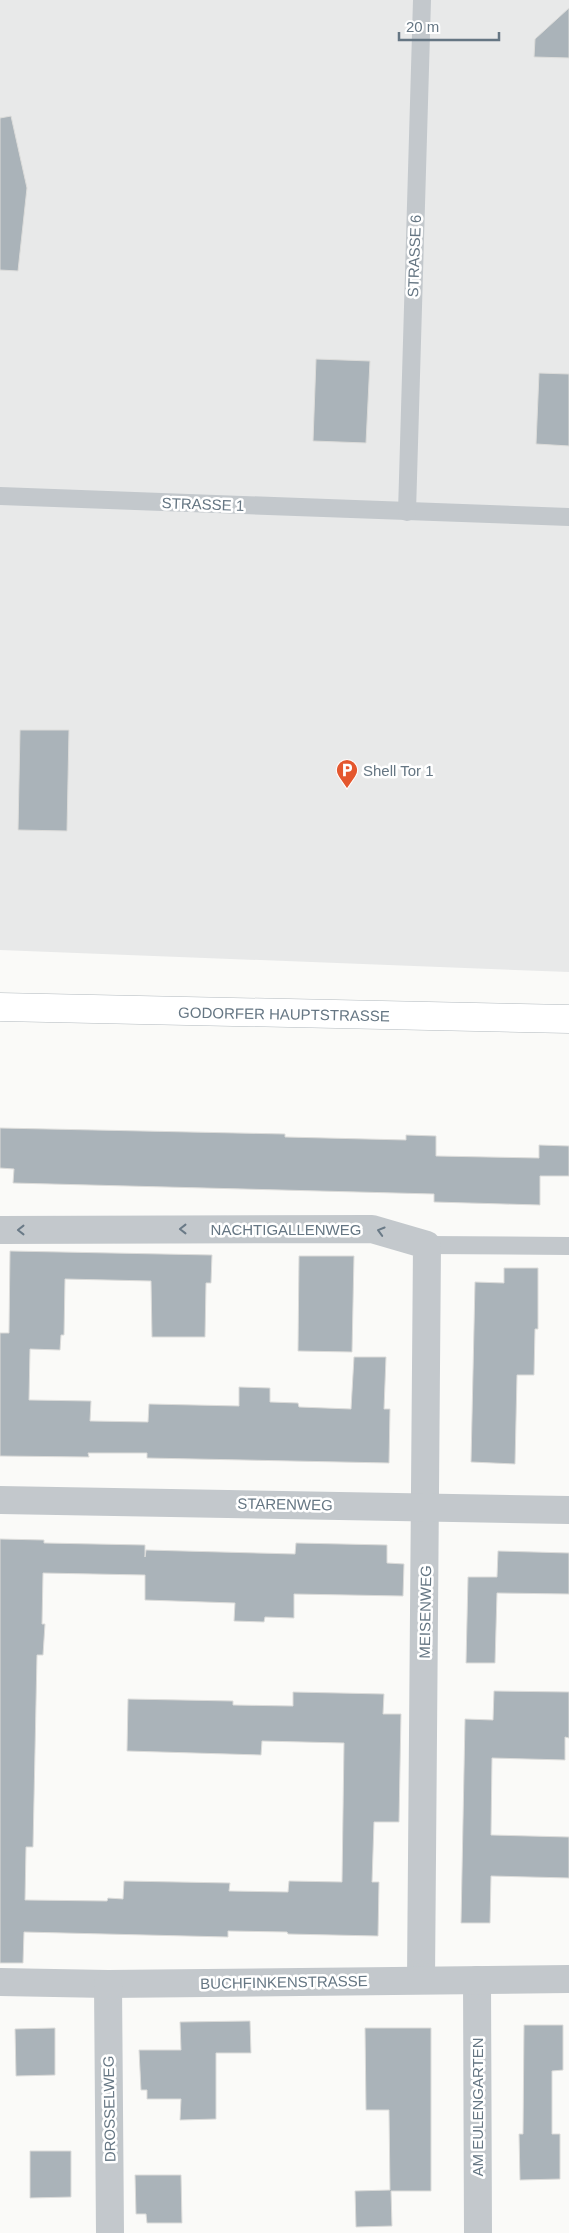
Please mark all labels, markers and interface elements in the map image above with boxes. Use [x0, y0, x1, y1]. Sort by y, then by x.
scale bar [399, 10, 499, 42]
text: 20 m [406, 18, 439, 35]
street label: STRASSE 6 [404, 214, 424, 298]
street label: STRASSE 1 [161, 494, 245, 514]
parking icon: Shell Tor 1 [335, 758, 359, 789]
place label: Shell Tor 1 [363, 762, 434, 779]
street label: GODORFER HAUPTSTRASSE [178, 1004, 390, 1024]
street label: NACHTIGALLENWEG [211, 1221, 361, 1238]
one-way arrow [179, 1224, 187, 1234]
one-way arrow [17, 1225, 24, 1235]
one-way arrow [377, 1227, 385, 1237]
street label: STARENWEG [237, 1495, 333, 1513]
street label: MEISENWEG [416, 1565, 434, 1659]
street label: BUCHFINKENSTRASSE [200, 1972, 368, 1992]
street label: AM EULENGARTEN [469, 2038, 486, 2176]
street label: DROSSELWEG [100, 2056, 118, 2162]

